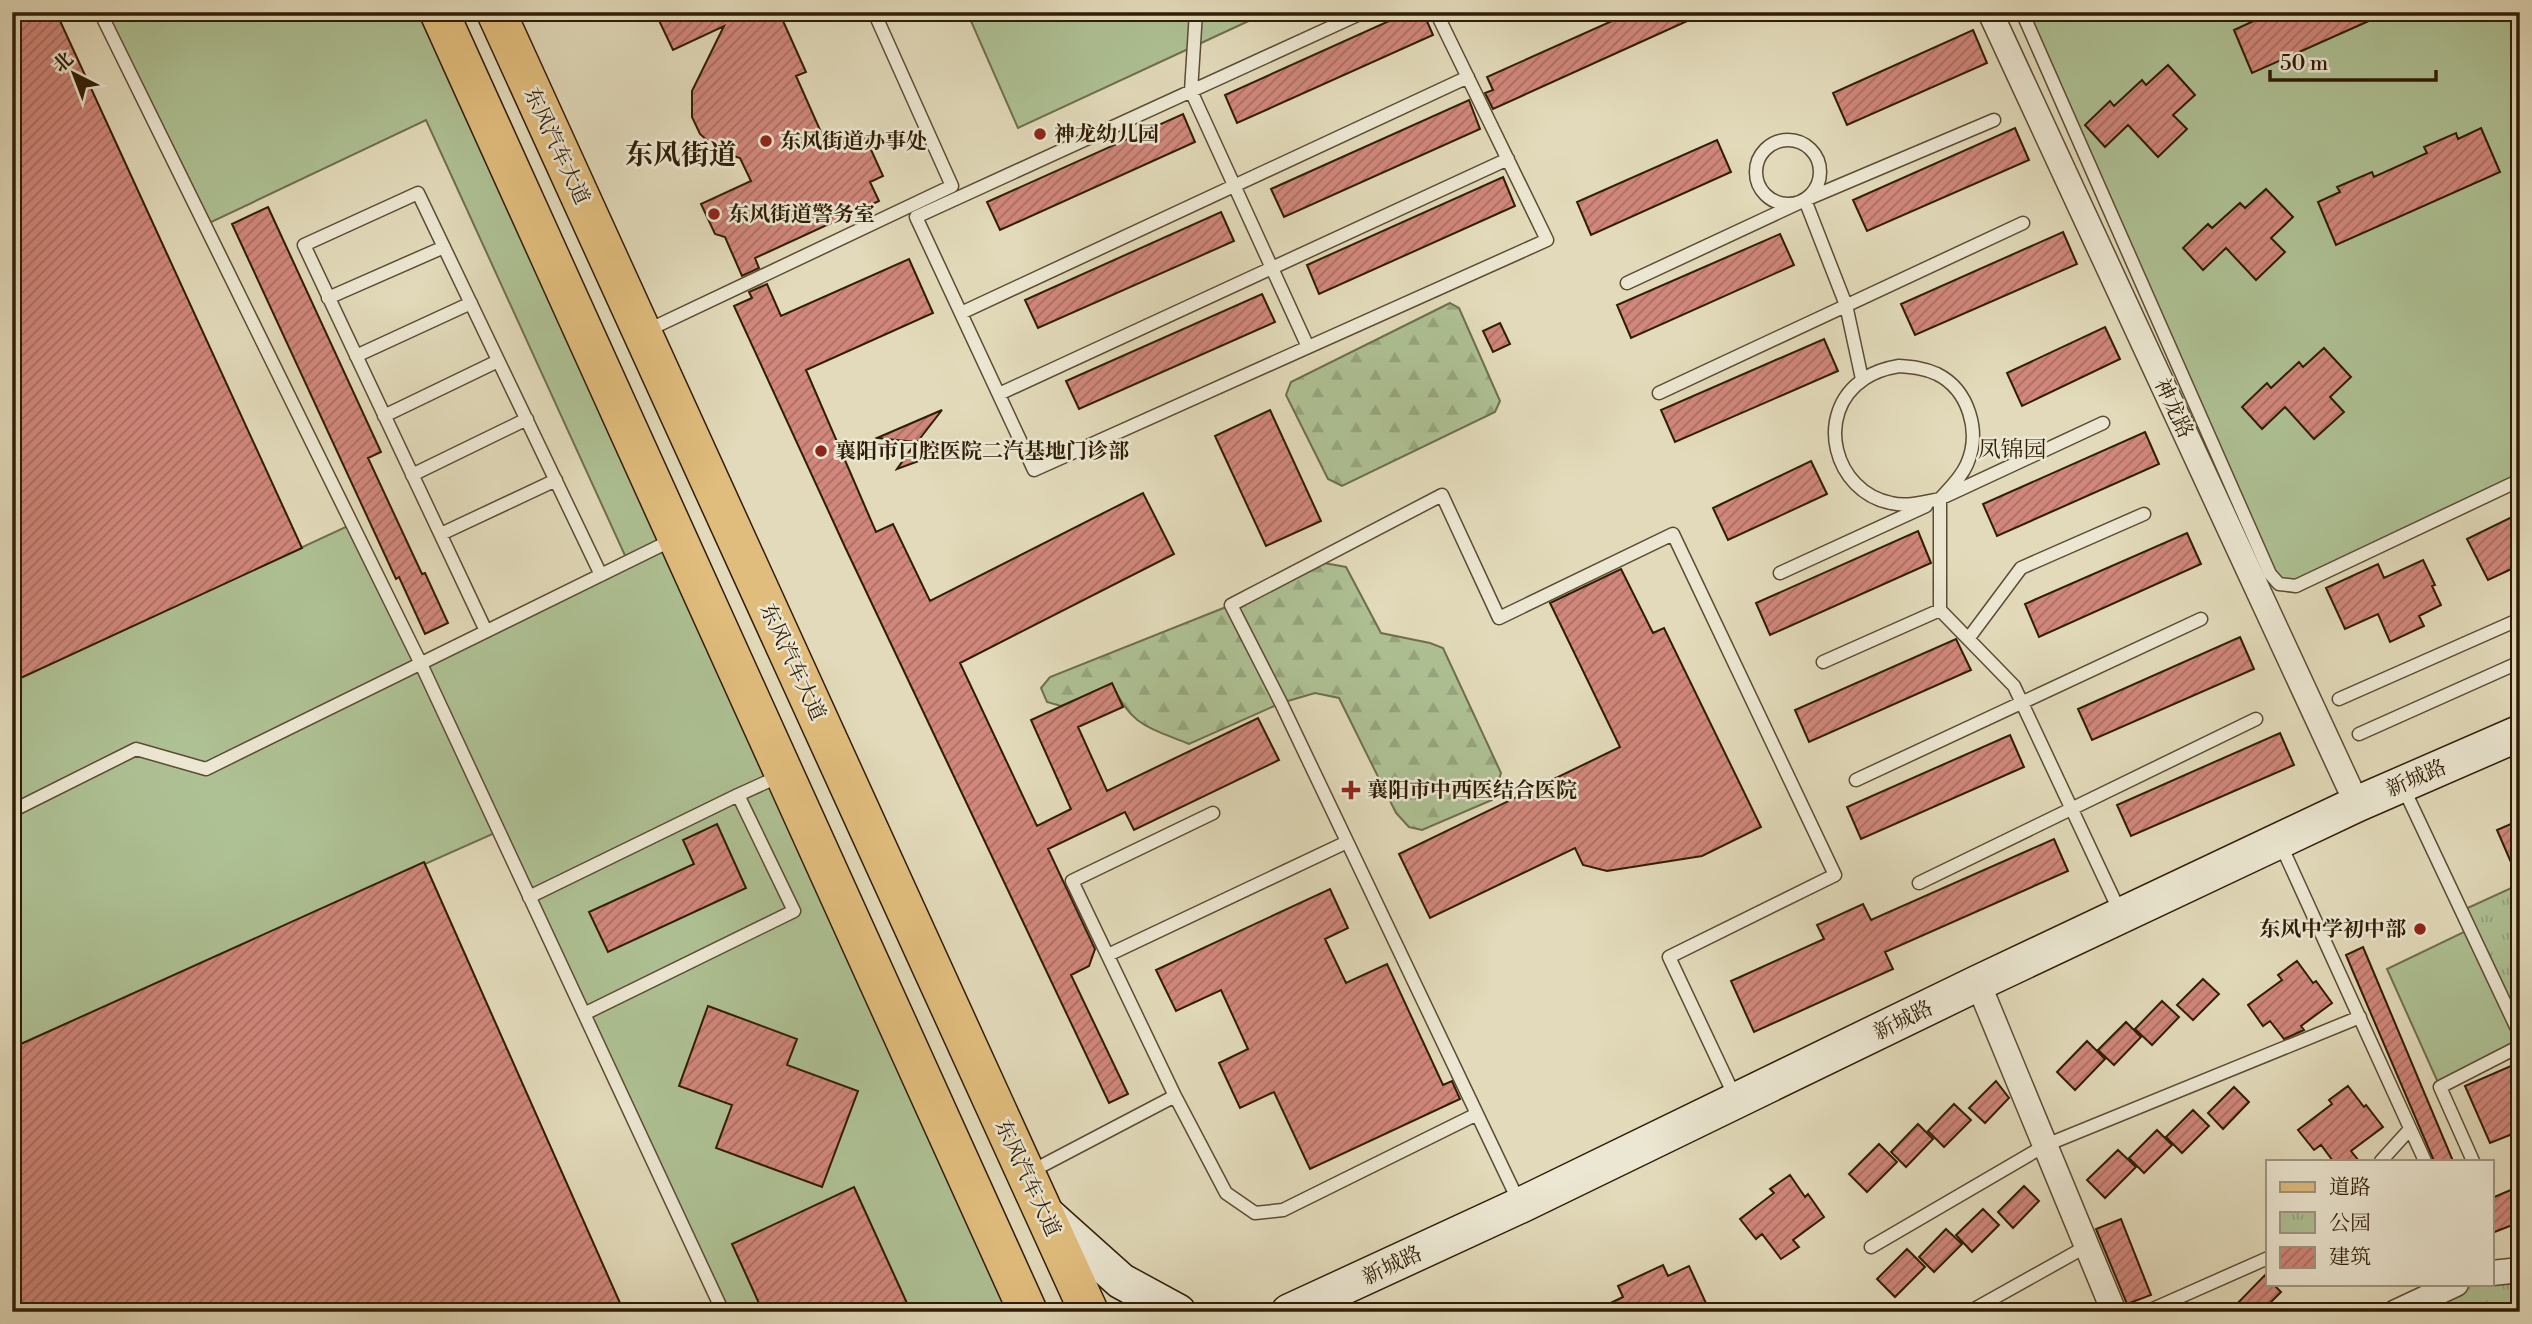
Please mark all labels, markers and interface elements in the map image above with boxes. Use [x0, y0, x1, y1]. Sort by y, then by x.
north arrow [38, 38, 108, 108]
scale bar [2270, 38, 2436, 82]
text: 北 [48, 47, 78, 77]
text: 50 m [2280, 51, 2328, 77]
street label: 东风汽车大道 [518, 84, 595, 209]
place label: 神龙幼儿园 [1054, 122, 1159, 148]
marker: 神龙幼儿园 [1032, 126, 1048, 142]
place label: 东风街道办事处 [780, 129, 927, 155]
marker: 东风街道办事处 [758, 133, 774, 149]
district label: 东风街道 [625, 138, 737, 173]
place label: 东风街道警务室 [728, 202, 875, 228]
marker: 东风街道警务室 [706, 206, 722, 222]
street label: 神龙路 [2148, 374, 2198, 442]
district label: 凤锦园 [1978, 436, 2047, 464]
place label: 襄阳市口腔医院二汽基地门诊部 [835, 439, 1129, 465]
marker: 襄阳市口腔医院二汽基地门诊部 [813, 443, 829, 459]
street label: 东风汽车大道 [754, 600, 831, 725]
street label: 新城路 [2382, 755, 2450, 803]
place label: 襄阳市中西医结合医院 [1367, 778, 1577, 804]
marker: 襄阳市中西医结合医院 [1341, 780, 1361, 800]
place label: 东风中学初中部 [2259, 917, 2406, 943]
marker: 东风中学初中部 [2412, 921, 2428, 937]
street label: 新城路 [1869, 995, 1937, 1046]
street label: 东风汽车大道 [989, 1116, 1066, 1241]
legend [2266, 1160, 2494, 1286]
text: 道路 [2329, 1175, 2371, 1201]
text: 公园 [2329, 1211, 2371, 1237]
street label: 新城路 [1358, 1241, 1426, 1291]
text: 建筑 [2329, 1245, 2371, 1271]

